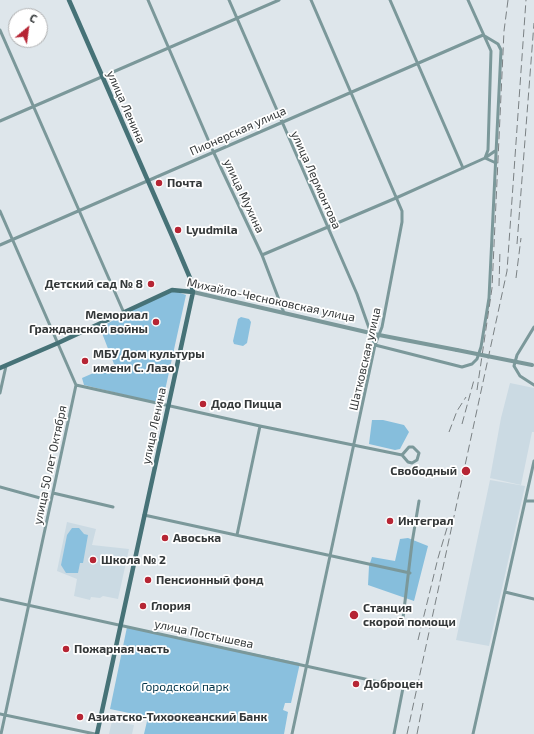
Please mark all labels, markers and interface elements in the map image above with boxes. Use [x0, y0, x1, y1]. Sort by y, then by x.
north arrow [8, 8, 48, 48]
text: С [28, 11, 40, 25]
street label: улица Ленина [104, 68, 148, 146]
street label: Пионерская улица [188, 103, 288, 159]
street label: улица Лермонтова [288, 129, 344, 231]
street label: улица Мухина [221, 157, 267, 235]
place label: Почта [167, 176, 202, 190]
marker: Почта [154, 178, 164, 188]
place label: Lyudmila [186, 223, 237, 237]
marker: Lyudmila [173, 225, 183, 235]
street label: Михайло-Чесноковская улица [186, 275, 356, 325]
place label: Детский сад № 8 [45, 277, 143, 291]
marker: Детский сад № 8 [146, 279, 156, 289]
street label: Шатковская улица [346, 306, 384, 412]
place label: Мемориал Гражданской войны [29, 308, 148, 336]
marker: Мемориал Гражданской войны [151, 317, 161, 327]
place label: МБУ Дом культуры имени С. Лазо [93, 347, 205, 375]
marker: МБУ Дом культуры имени С. Лазо [80, 356, 90, 366]
street label: улица Ленина [139, 386, 169, 466]
place label: Додо Пицца [211, 397, 282, 411]
marker: Додо Пицца [198, 399, 208, 409]
street label: улица 50 лет Октября [30, 404, 70, 526]
place label: Свободный [390, 464, 457, 478]
marker: Свободный [460, 465, 472, 477]
place label: Интеграл [398, 514, 454, 528]
marker: Интеграл [385, 516, 395, 526]
place label: Авоська [173, 531, 221, 545]
marker: Авоська [160, 533, 170, 543]
place label: Школа № 2 [101, 553, 166, 567]
marker: Школа № 2 [88, 555, 98, 565]
place label: Пенсионный фонд [156, 573, 264, 587]
marker: Пенсионный фонд [143, 575, 153, 585]
place label: Глория [151, 599, 191, 613]
marker: Глория [138, 601, 148, 611]
place label: Станция скорой помощи [363, 601, 456, 629]
marker: Станция скорой помощи [348, 609, 360, 621]
street label: улица Постышева [153, 616, 255, 652]
place label: Пожарная часть [74, 642, 169, 656]
marker: Пожарная часть [61, 644, 71, 654]
place label: Доброцен [364, 677, 423, 691]
marker: Доброцен [351, 679, 361, 689]
park label: Городской парк [141, 680, 229, 694]
place label: Азиатско-Тихоокеанский Банк [88, 710, 267, 724]
marker: Азиатско-Тихоокеанский Банк [75, 712, 85, 722]

